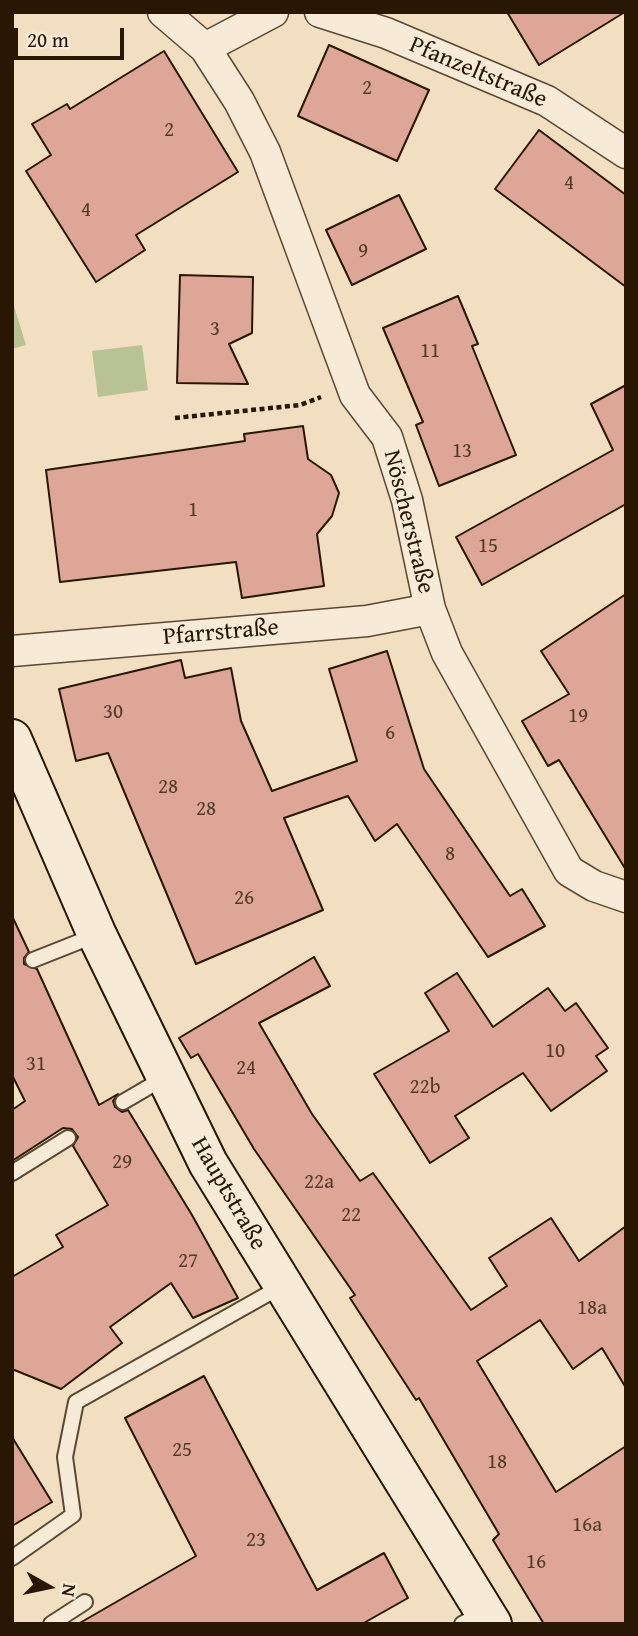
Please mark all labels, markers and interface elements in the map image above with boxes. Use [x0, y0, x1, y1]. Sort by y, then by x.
scale bar [18, 14, 128, 58]
text: 20 m [27, 24, 69, 55]
street label: Pfanzeltstraße [405, 31, 551, 115]
house number: 2 [362, 76, 372, 102]
house number: 2 [164, 118, 174, 144]
house number: 4 [564, 171, 574, 197]
house number: 4 [81, 198, 91, 224]
house number: 9 [358, 239, 368, 265]
house number: 3 [210, 317, 220, 343]
house number: 11 [420, 339, 440, 365]
house number: 13 [452, 439, 472, 465]
street label: Nöscherstraße [376, 447, 440, 597]
house number: 1 [188, 498, 198, 524]
house number: 15 [478, 534, 498, 560]
street label: Pfarrstraße [162, 614, 280, 652]
house number: 30 [103, 700, 123, 726]
house number: 19 [568, 704, 588, 730]
house number: 6 [385, 721, 395, 747]
house number: 28 [158, 775, 178, 801]
house number: 28 [196, 797, 216, 823]
house number: 8 [445, 842, 455, 868]
house number: 26 [234, 886, 254, 912]
house number: 10 [545, 1039, 565, 1065]
house number: 31 [26, 1052, 46, 1078]
house number: 24 [236, 1056, 256, 1082]
house number: 22b [409, 1075, 441, 1101]
street label: Hauptstraße [184, 1132, 272, 1256]
house number: 29 [112, 1150, 132, 1176]
house number: 22a [304, 1170, 334, 1196]
house number: 22 [341, 1203, 361, 1229]
house number: 27 [178, 1249, 198, 1275]
house number: 18a [577, 1296, 607, 1322]
house number: 25 [172, 1438, 192, 1464]
house number: 18 [487, 1450, 507, 1476]
house number: 16a [572, 1513, 602, 1539]
house number: 23 [246, 1528, 266, 1554]
house number: 16 [526, 1550, 546, 1576]
north arrow [14, 1552, 84, 1622]
text: N [55, 1582, 85, 1599]

